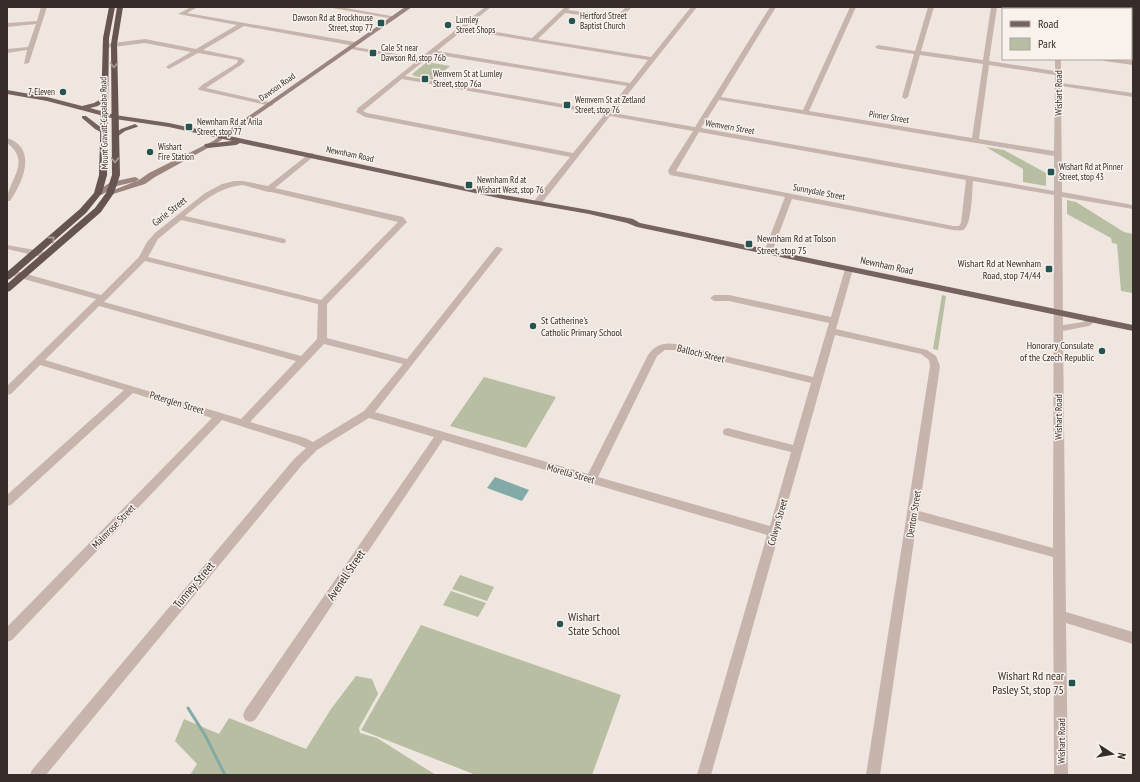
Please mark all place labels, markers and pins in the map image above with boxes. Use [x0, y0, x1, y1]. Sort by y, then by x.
place label: Hertford Street Baptist Church [580, 10, 627, 31]
place label: Dawson Rd at Brockhouse Street, stop 77 [293, 12, 373, 33]
place label: Lumley Street Shops [456, 14, 495, 35]
marker: Hertford Street Baptist Church [567, 16, 577, 26]
marker: Dawson Rd at Brockhouse Street, stop 77 [376, 18, 386, 28]
marker: Lumley Street Shops [443, 20, 453, 30]
place label: Cale St near Dawson Rd, stop 76b [381, 42, 446, 63]
marker: Cale St near Dawson Rd, stop 76b [368, 48, 378, 58]
place label: Wemvern St at Lumley Street, stop 76a [433, 68, 503, 89]
marker: Wemvern St at Lumley Street, stop 76a [420, 74, 430, 84]
place label: 7-Eleven [28, 86, 55, 97]
marker: 7-Eleven [58, 87, 68, 97]
place label: Wemvern St at Zetland Street, stop 76 [575, 94, 645, 115]
marker: Wemvern St at Zetland Street, stop 76 [562, 100, 572, 110]
place label: Newnham Rd at Arila Street, stop 77 [197, 116, 263, 137]
marker: Newnham Rd at Arila Street, stop 77 [184, 122, 194, 132]
place label: Wishart Fire Station [158, 141, 194, 162]
marker: Wishart Fire Station [145, 147, 155, 157]
place label: Wishart Rd at Pinner Street, stop 43 [1059, 161, 1123, 182]
marker: Wishart Rd at Pinner Street, stop 43 [1046, 167, 1056, 177]
place label: Newnham Rd at Wishart West, stop 76 [477, 174, 544, 195]
marker: Newnham Rd at Wishart West, stop 76 [464, 180, 474, 190]
place label: Newnham Rd at Tolson Street, stop 75 [757, 232, 836, 257]
marker: Newnham Rd at Tolson Street, stop 75 [744, 239, 754, 249]
place label: Wishart Rd at Newnham Road, stop 74/44 [958, 257, 1041, 282]
marker: Wishart Rd at Newnham Road, stop 74/44 [1044, 264, 1054, 274]
place label: St Catherine's Catholic Primary School [541, 314, 623, 339]
marker: St Catherine's Catholic Primary School [528, 321, 538, 331]
place label: Honorary Consulate of the Czech Republic [1020, 339, 1094, 364]
marker: Honorary Consulate of the Czech Republic [1097, 346, 1107, 356]
place label: Wishart State School [568, 609, 620, 638]
marker: Wishart State School [555, 619, 565, 629]
place label: Wishart Rd near Pasley St, stop 75 [992, 668, 1065, 697]
marker: Wishart Rd near Pasley St, stop 75 [1067, 678, 1077, 688]

